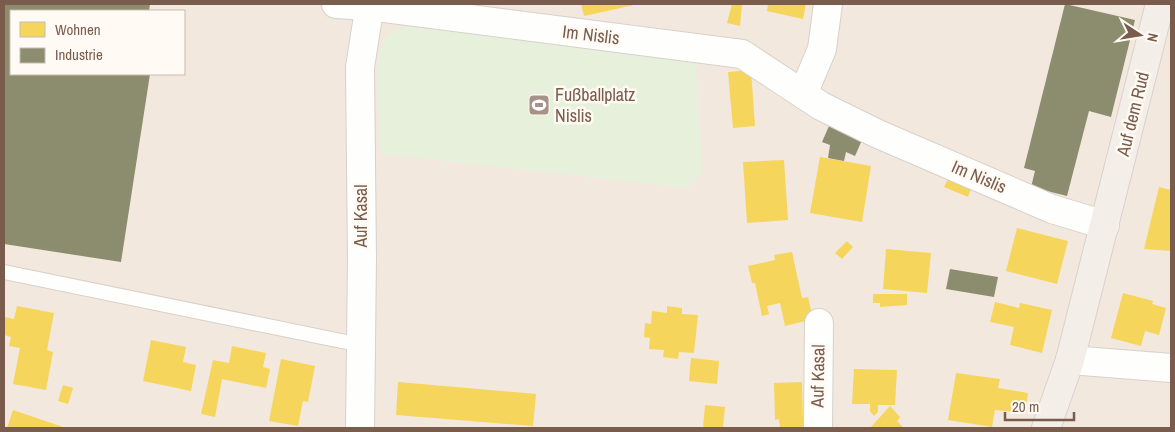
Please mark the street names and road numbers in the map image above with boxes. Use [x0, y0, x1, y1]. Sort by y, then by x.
street label: Im Nislis [561, 19, 621, 50]
street label: Auf dem Rud [1110, 69, 1155, 160]
street label: Im Nislis [948, 154, 1011, 199]
street label: Auf Kasal [348, 184, 373, 249]
street label: Auf Kasal [804, 344, 831, 409]

